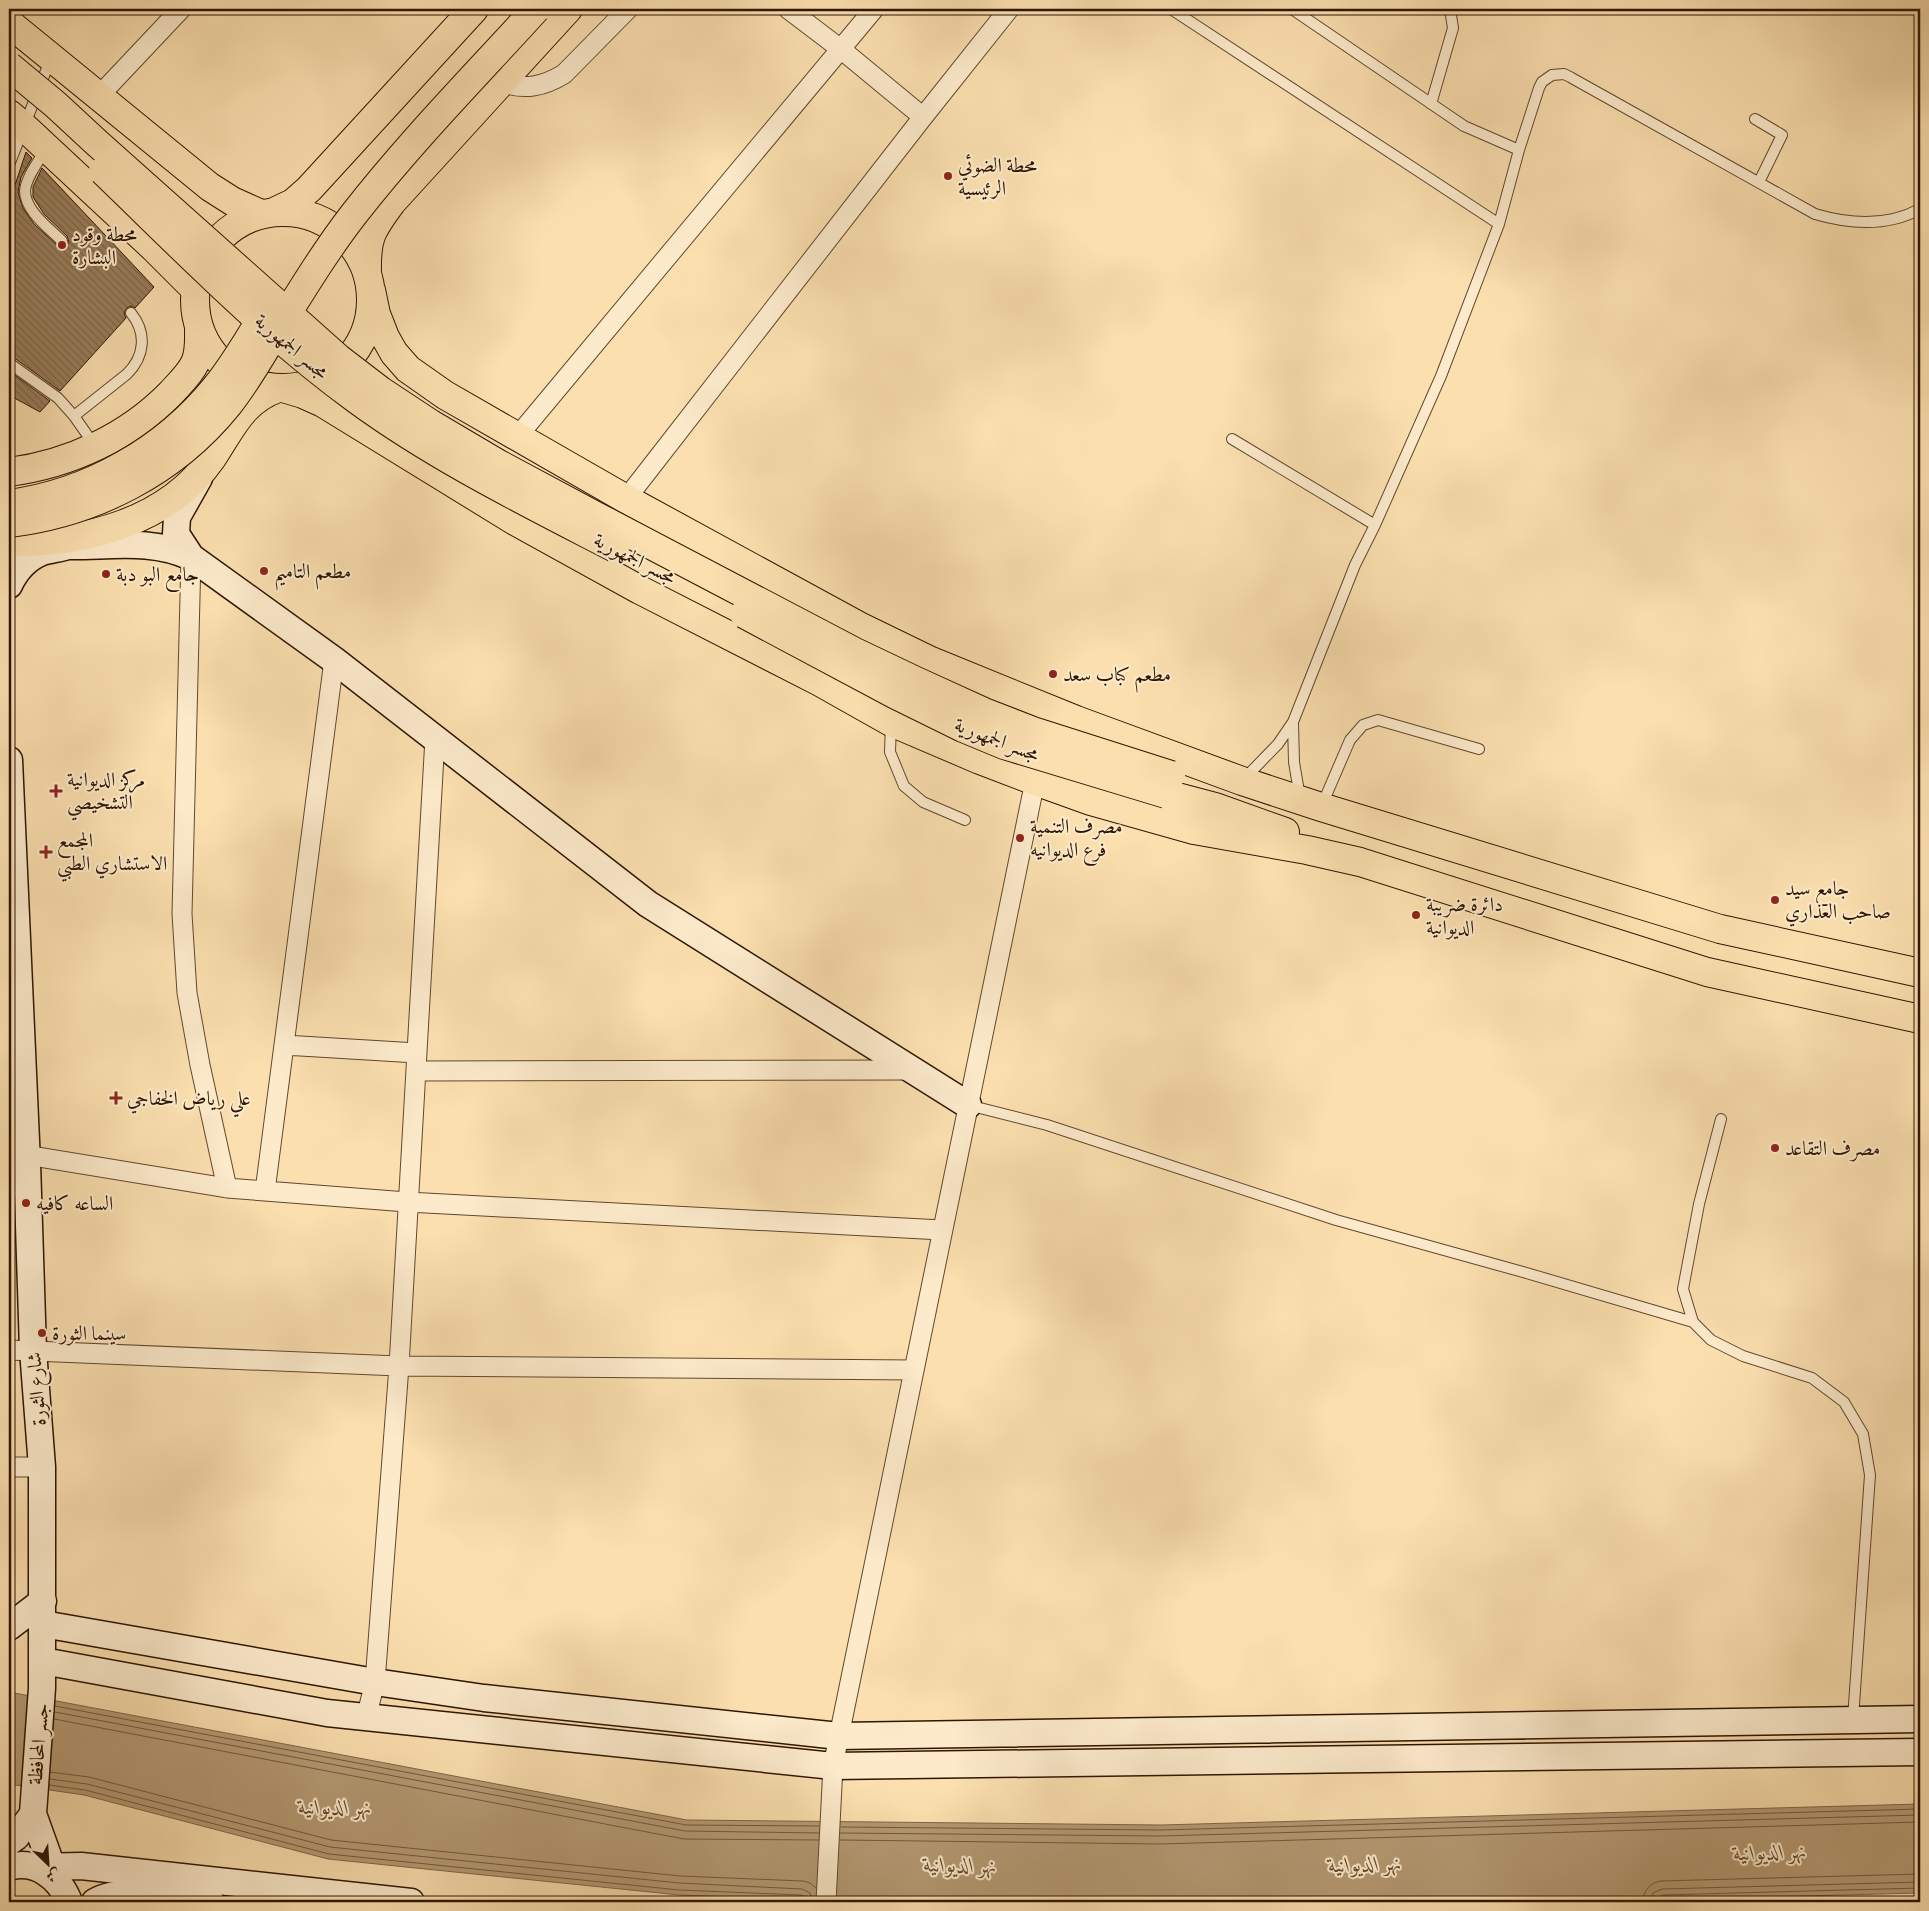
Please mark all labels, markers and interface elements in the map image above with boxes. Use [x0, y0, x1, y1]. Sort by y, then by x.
place label: محطة الضوئي الرئيسية [958, 150, 1037, 202]
marker: محطة الضوئي الرئيسية [942, 170, 954, 182]
place label: محطة وقود البشارة [72, 219, 137, 271]
marker: محطة وقود البشارة [56, 239, 68, 251]
street label: مجسر الجمهورية [249, 306, 336, 385]
street label: مجسر الجمهورية [589, 524, 681, 591]
place label: مطعم التاميم [274, 556, 351, 591]
place label: جامع البو دبة [116, 559, 199, 592]
marker: مطعم التاميم [258, 565, 270, 577]
marker: جامع البو دبة [100, 568, 112, 580]
place label: مطعم كباب سعد [1063, 659, 1171, 693]
marker: مطعم كباب سعد [1047, 668, 1059, 680]
street label: مجسر الجمهورية [950, 709, 1044, 768]
place label: مركز الديوانية التشخيصي [67, 764, 145, 821]
marker: مركز الديوانية التشخيصي [49, 784, 63, 798]
place label: مصرف التنمية فرع الديوانيه [1030, 811, 1122, 867]
place label: المجمع الاستشاري الطبي [57, 825, 167, 882]
marker: مصرف التنمية فرع الديوانيه [1014, 832, 1026, 844]
marker: المجمع الاستشاري الطبي [39, 845, 53, 859]
place label: جامع سيد صاحب العذاري [1785, 873, 1891, 927]
place label: دائرة ضريبة الديوانية [1426, 889, 1503, 941]
marker: جامع سيد صاحب العذاري [1769, 894, 1781, 906]
marker: دائرة ضريبة الديوانية [1410, 909, 1422, 921]
place label: علي رياض الخفاجي [127, 1083, 251, 1118]
marker: علي رياض الخفاجي [109, 1091, 123, 1105]
place label: مصرف التقاعد [1785, 1133, 1880, 1162]
marker: مصرف التقاعد [1769, 1142, 1781, 1154]
place label: الساعه كافيه [36, 1188, 113, 1217]
marker: الساعه كافيه [20, 1197, 32, 1209]
place label: سينما الثورة [52, 1318, 126, 1347]
marker: سينما الثورة [36, 1327, 48, 1339]
street label: شارع الثورة [18, 1351, 57, 1427]
street label: جسر المحافظة [19, 1702, 56, 1786]
water label: نهر الديوانية [296, 1791, 372, 1822]
water label: نهر الديوانية [1731, 1835, 1807, 1868]
north arrow [22, 1838, 72, 1888]
water label: نهر الديوانية [1326, 1847, 1402, 1880]
water label: نهر الديوانية [921, 1848, 997, 1881]
text: ش [43, 1864, 64, 1888]

